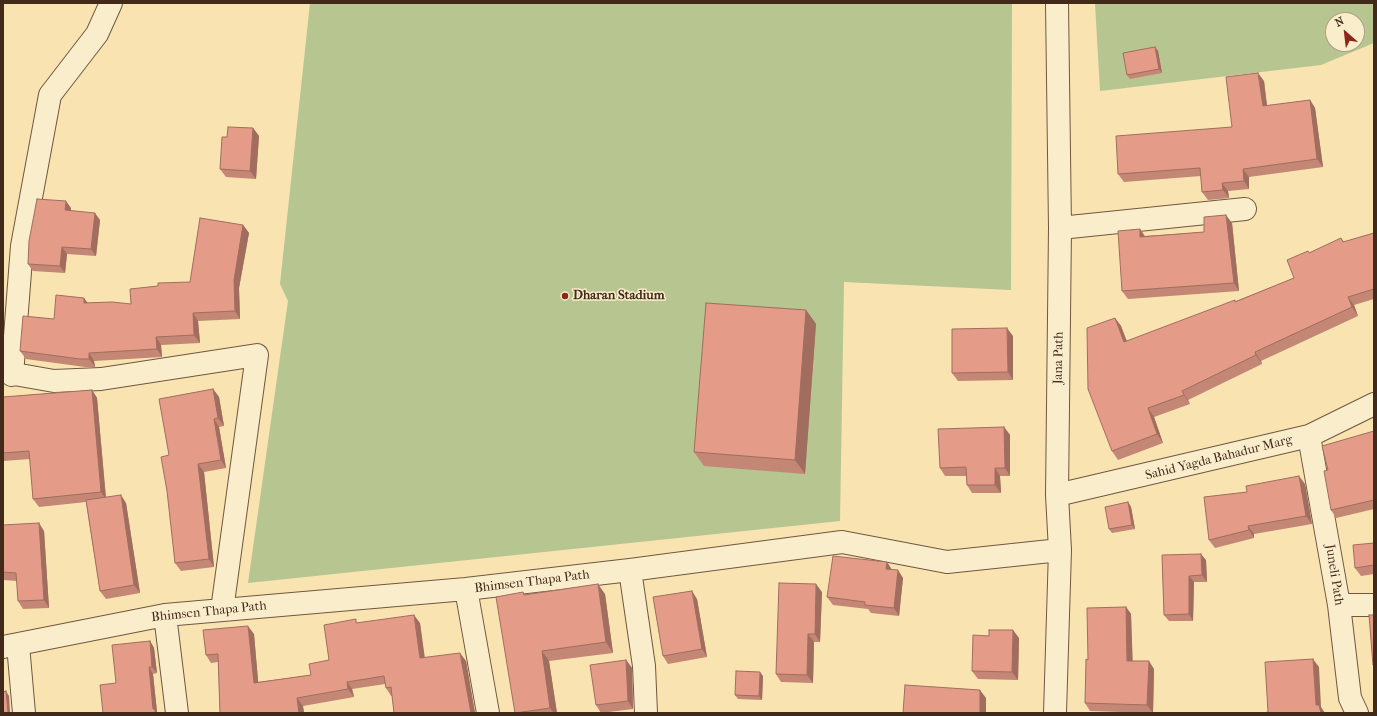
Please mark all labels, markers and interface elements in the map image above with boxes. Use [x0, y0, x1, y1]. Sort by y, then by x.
north arrow [1325, 12, 1365, 52]
text: N [1333, 14, 1346, 30]
place label: Dharan Stadium [573, 288, 664, 304]
marker: Dharan Stadium [560, 291, 570, 301]
street label: Jana Path [1051, 332, 1067, 384]
street label: Sahid Yagda Bahadur Marg [1144, 432, 1294, 484]
street label: Juneli Path [1321, 543, 1347, 607]
street label: Bhimsen Thapa Path [474, 567, 590, 597]
street label: Bhimsen Thapa Path [151, 598, 267, 626]

